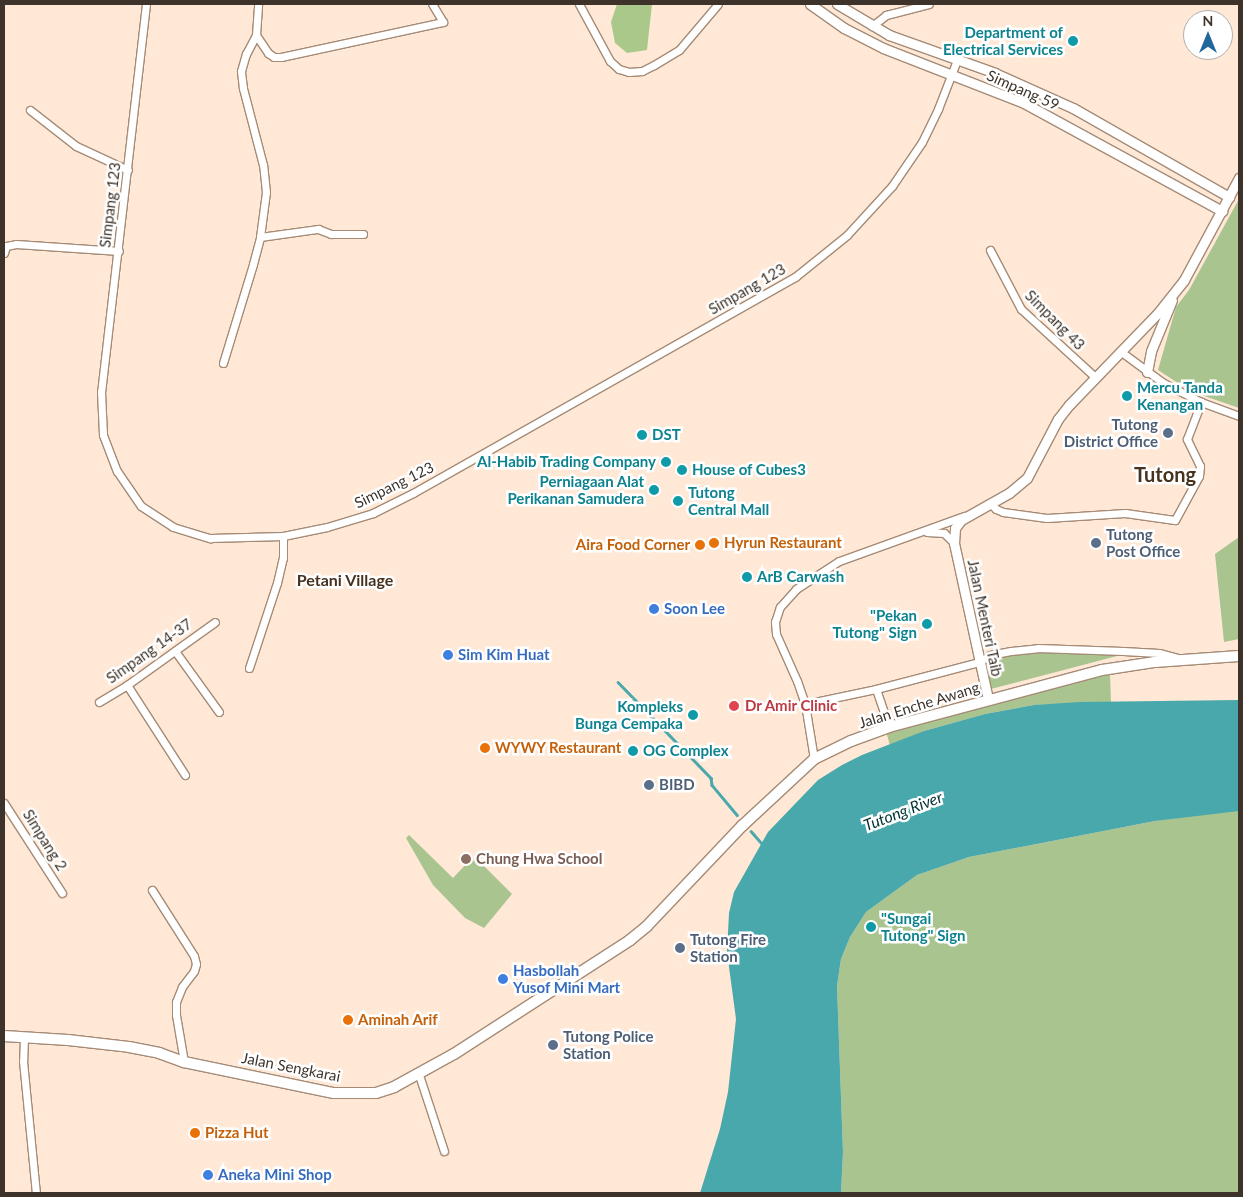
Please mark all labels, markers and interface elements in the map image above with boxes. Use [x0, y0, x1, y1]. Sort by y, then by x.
north arrow [1183, 10, 1233, 60]
text: N [1203, 12, 1213, 29]
place label: Department of Electrical Services [943, 23, 1063, 58]
marker: Department of Electrical Services [1067, 35, 1079, 47]
street label: Simpang 59 [984, 66, 1062, 114]
street label: Simpang 123 [96, 161, 124, 249]
street label: Simpang 123 [705, 260, 789, 318]
street label: Simpang 43 [1021, 286, 1089, 354]
place label: Mercu Tanda Kenangan [1137, 378, 1223, 413]
marker: Mercu Tanda Kenangan [1121, 390, 1133, 402]
place label: Tutong District Office [1064, 415, 1158, 450]
place label: DST [652, 426, 681, 444]
marker: Tutong District Office [1162, 427, 1174, 439]
marker: DST [636, 429, 648, 441]
place label: Al-Habib Trading Company [477, 453, 656, 471]
marker: Al-Habib Trading Company [660, 456, 672, 468]
street label: Simpang 123 [351, 458, 437, 512]
place label: House of Cubes3 [692, 461, 806, 479]
district label: Tutong [1134, 462, 1196, 486]
marker: House of Cubes3 [676, 464, 688, 476]
place label: Perniagaan Alat Perikanan Samudera [507, 472, 644, 507]
place label: Tutong Central Mall [688, 483, 769, 518]
marker: Perniagaan Alat Perikanan Samudera [648, 484, 660, 496]
marker: Tutong Central Mall [672, 495, 684, 507]
place label: Tutong Post Office [1106, 525, 1180, 560]
place label: Hyrun Restaurant [724, 534, 842, 552]
place label: Aira Food Corner [576, 536, 690, 554]
marker: Hyrun Restaurant [708, 537, 720, 549]
marker: Tutong Post Office [1090, 537, 1102, 549]
marker: Aira Food Corner [694, 539, 706, 551]
street label: Jalan Menteri Taib [964, 558, 1006, 678]
place label: ArB Carwash [757, 568, 844, 586]
district label: Petani Village [296, 570, 394, 590]
marker: ArB Carwash [741, 571, 753, 583]
place label: Soon Lee [664, 600, 725, 618]
marker: Soon Lee [648, 603, 660, 615]
place label: "Pekan Tutong" Sign [832, 606, 917, 641]
street label: Simpang 14-37 [103, 615, 195, 687]
marker: "Pekan Tutong" Sign [921, 618, 933, 630]
place label: Sim Kim Huat [458, 646, 549, 664]
marker: Sim Kim Huat [442, 649, 454, 661]
street label: Jalan Enche Awang [856, 678, 982, 732]
place label: Kompleks Bunga Cempaka [575, 697, 683, 732]
place label: Dr Amir Clinic [745, 697, 838, 715]
marker: Dr Amir Clinic [727, 699, 741, 713]
marker: Kompleks Bunga Cempaka [687, 709, 699, 721]
place label: WYWY Restaurant [495, 739, 622, 757]
marker: WYWY Restaurant [479, 742, 491, 754]
place label: OG Complex [643, 742, 729, 760]
marker: OG Complex [627, 745, 639, 757]
place label: BIBD [659, 776, 695, 794]
marker: BIBD [643, 779, 655, 791]
water label: Tutong River [861, 787, 945, 835]
street label: Simpang 2 [19, 806, 71, 874]
place label: Chung Hwa School [476, 850, 602, 868]
marker: Chung Hwa School [460, 853, 472, 865]
place label: "Sungai Tutong" Sign [881, 909, 966, 944]
marker: "Sungai Tutong" Sign [865, 921, 877, 933]
place label: Tutong Fire Station [690, 930, 766, 965]
marker: Tutong Fire Station [674, 942, 686, 954]
place label: Hasbollah Yusof Mini Mart [513, 961, 620, 996]
marker: Hasbollah Yusof Mini Mart [497, 973, 509, 985]
place label: Aminah Arif [358, 1011, 438, 1029]
marker: Aminah Arif [342, 1014, 354, 1026]
place label: Tutong Police Station [563, 1027, 653, 1062]
marker: Tutong Police Station [547, 1039, 559, 1051]
street label: Jalan Sengkarai [240, 1049, 342, 1085]
place label: Pizza Hut [205, 1124, 269, 1142]
marker: Pizza Hut [189, 1127, 201, 1139]
place label: Aneka Mini Shop [218, 1166, 332, 1184]
marker: Aneka Mini Shop [202, 1169, 214, 1181]

